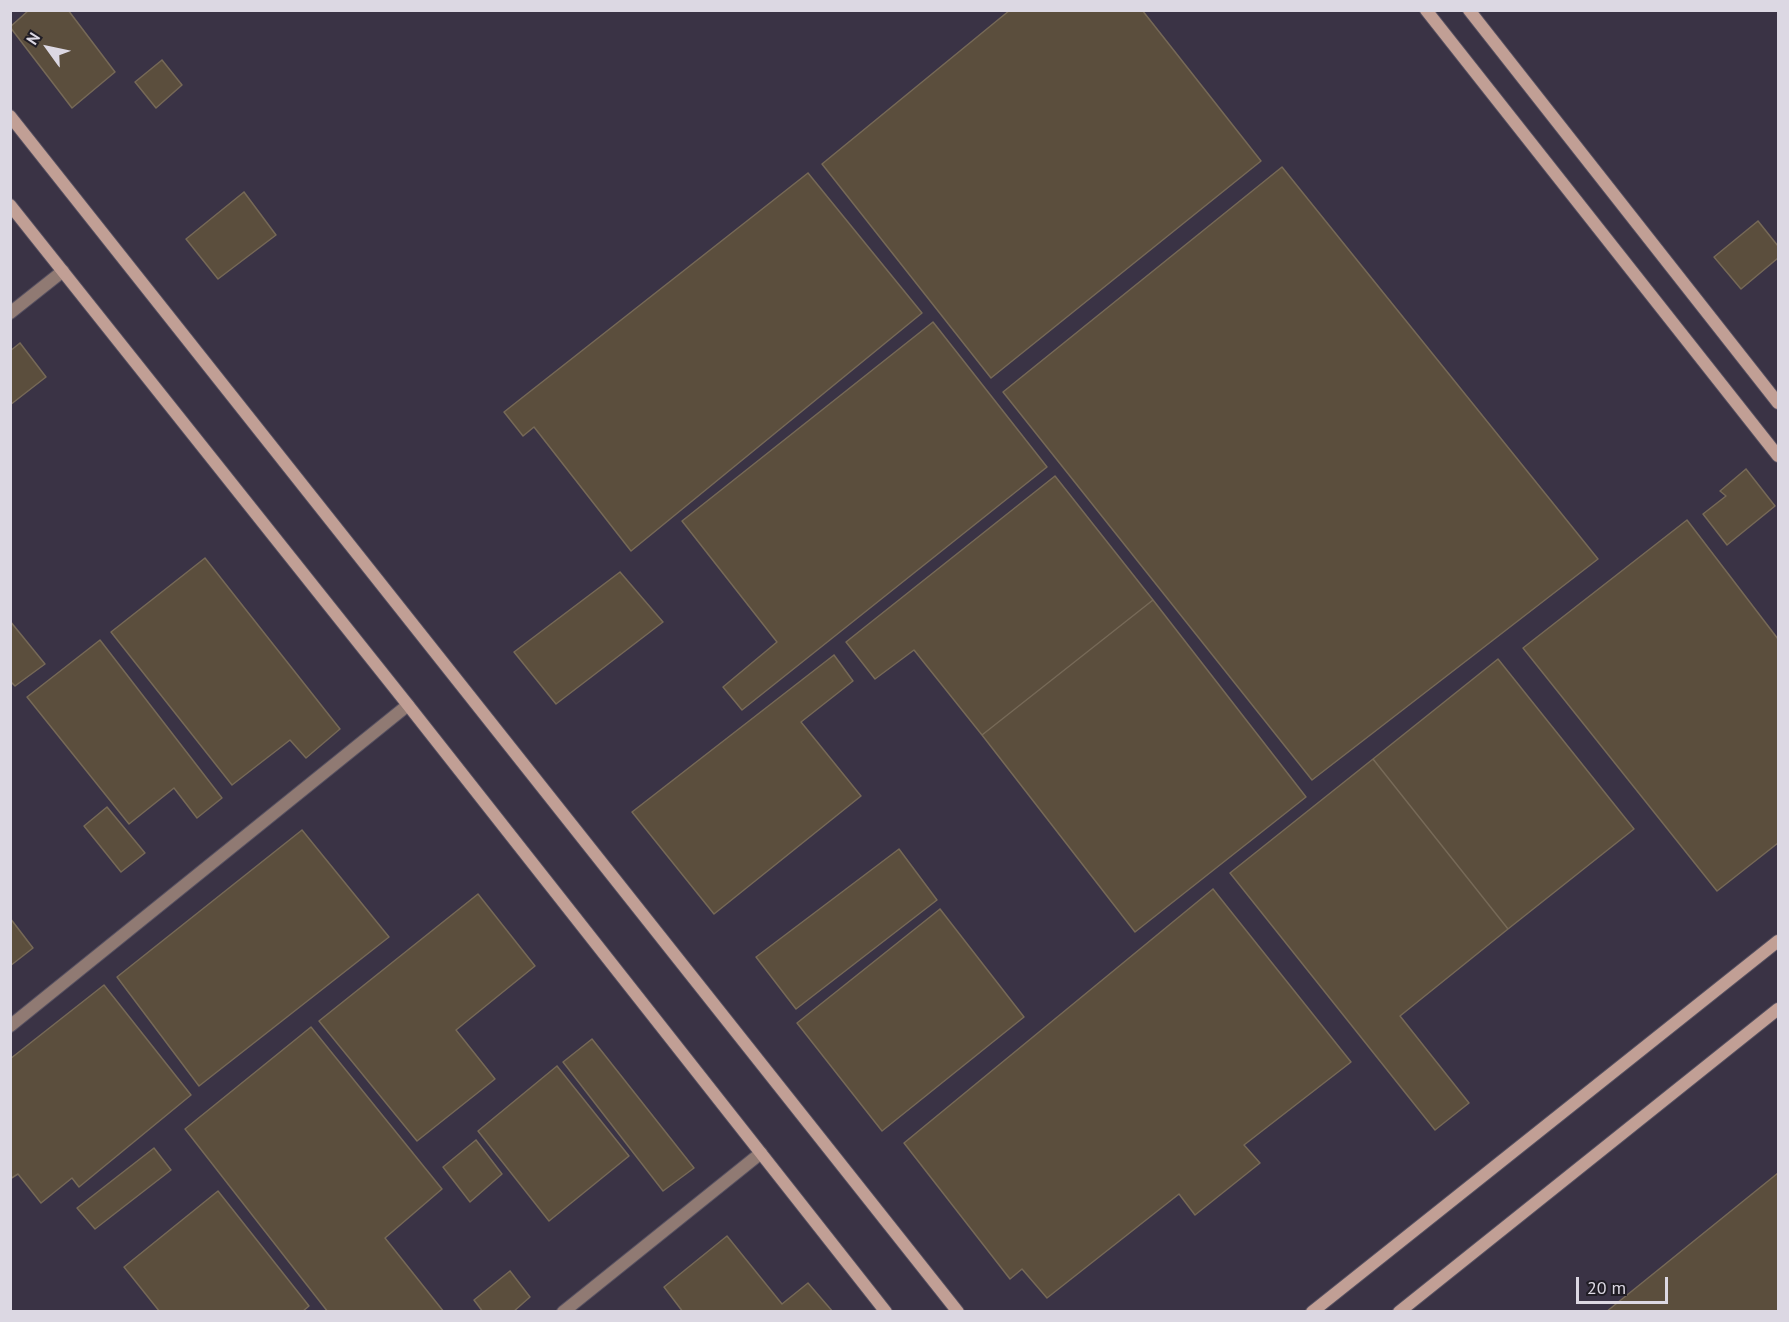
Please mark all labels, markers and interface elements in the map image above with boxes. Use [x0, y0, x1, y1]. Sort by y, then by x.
north arrow [18, 18, 78, 78]
text: N [22, 28, 44, 48]
scale bar [1579, 1265, 1670, 1303]
text: 20 m [1587, 1276, 1626, 1299]

